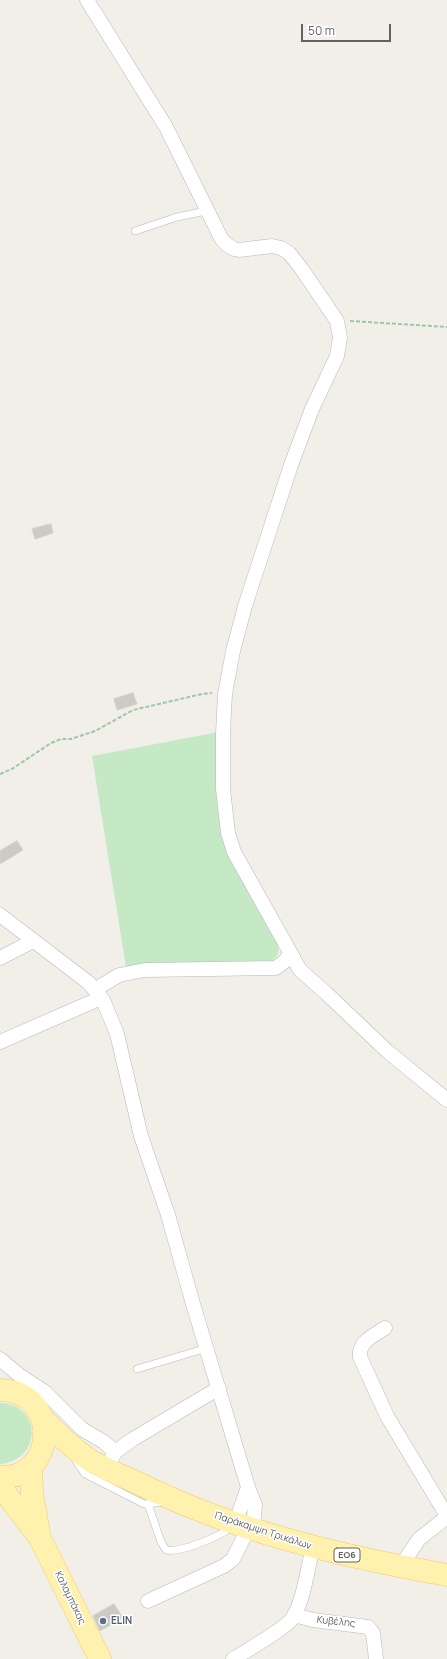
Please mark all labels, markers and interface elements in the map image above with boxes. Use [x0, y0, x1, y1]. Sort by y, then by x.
scale bar [303, 16, 393, 42]
text: 50 m [308, 22, 335, 39]
street label: Παράκαμψη Τρικάλων [213, 1510, 313, 1552]
road number: ΕΟ6 [334, 1548, 360, 1562]
street label: Καλαμπάκας [52, 1569, 88, 1627]
street label: Κυβέλης [316, 1614, 356, 1630]
place label: ELIN [111, 1615, 132, 1627]
marker: ELIN [98, 1616, 108, 1626]

